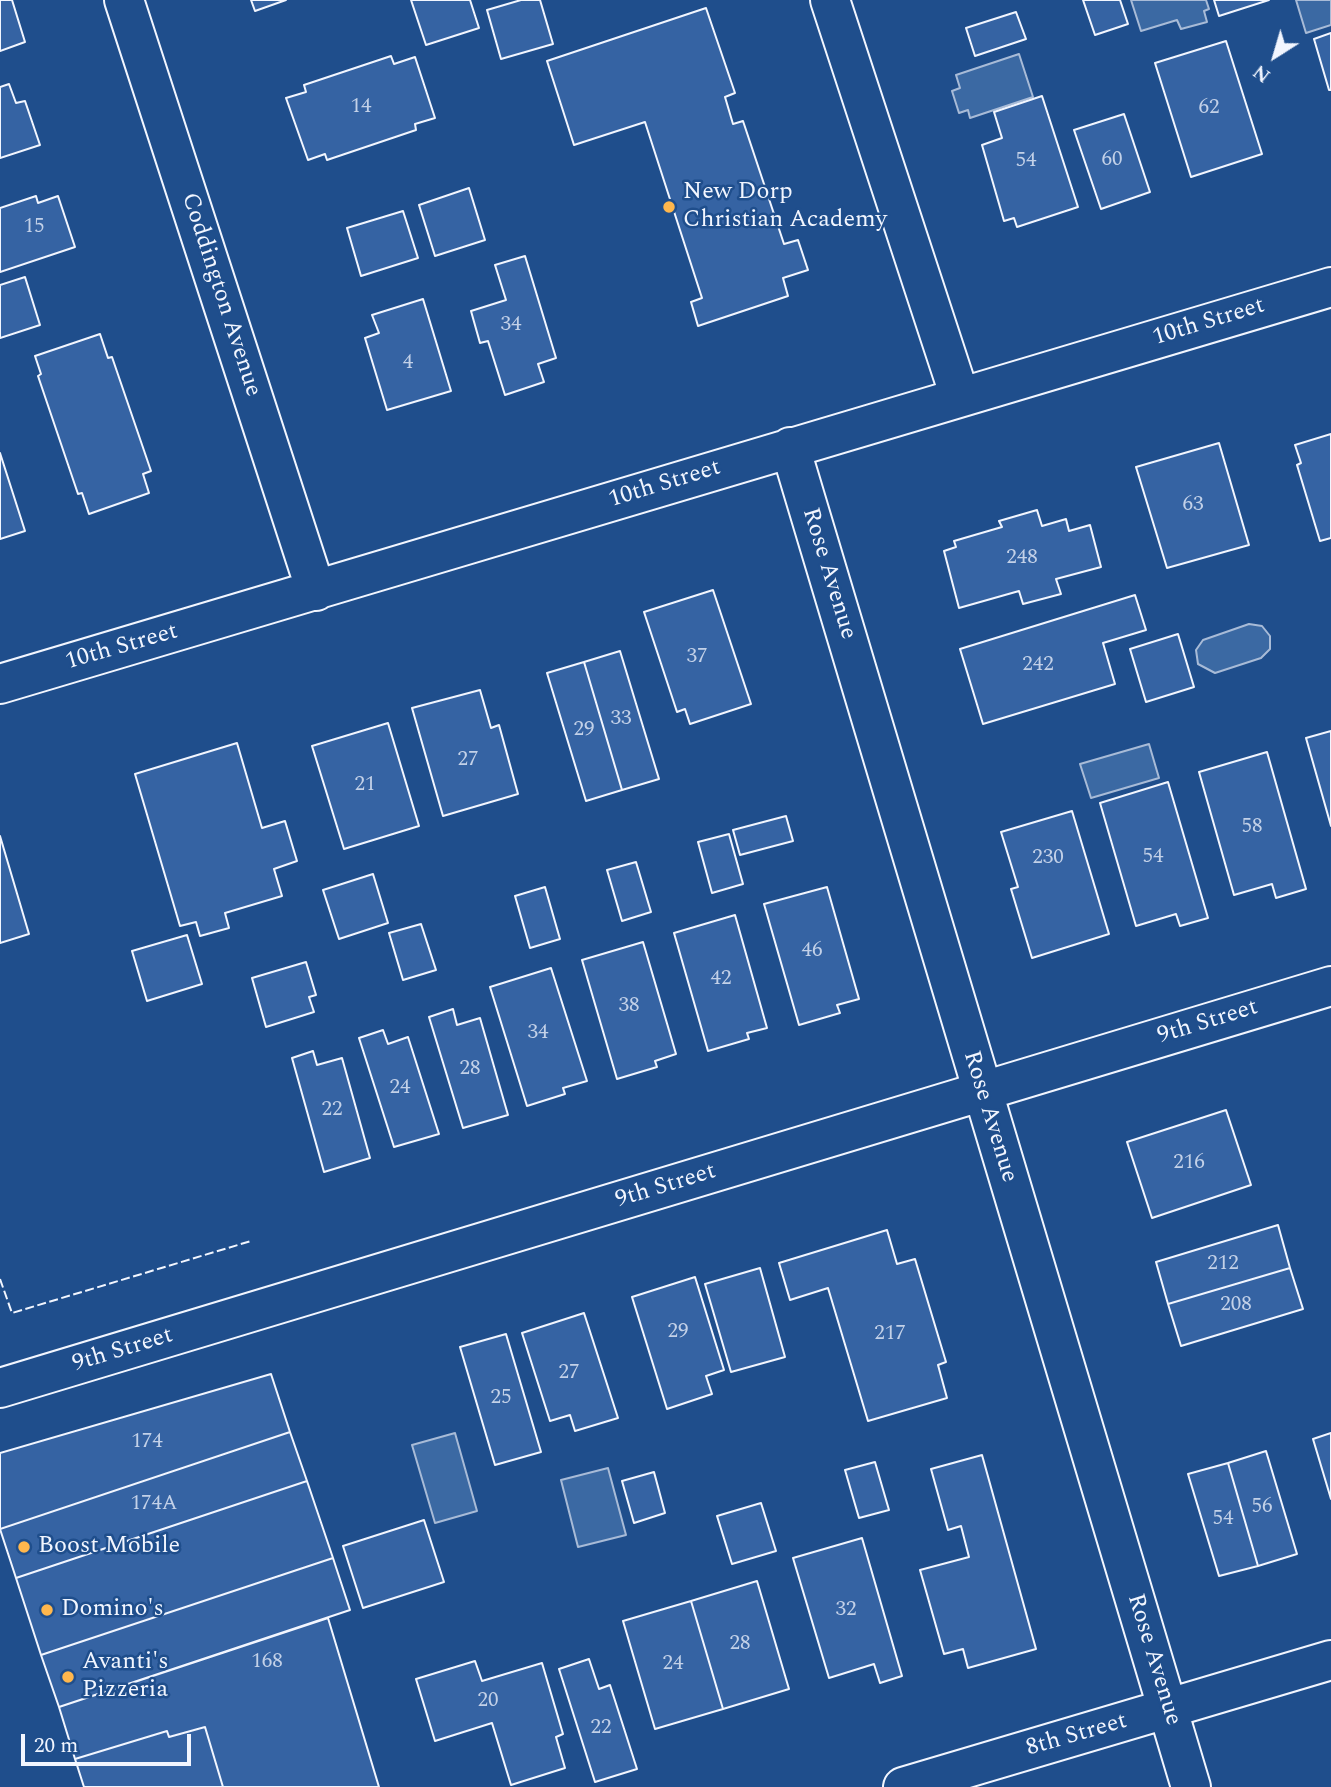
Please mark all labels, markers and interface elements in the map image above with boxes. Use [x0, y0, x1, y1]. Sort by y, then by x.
north arrow [1240, 21, 1310, 91]
text: N [1247, 57, 1277, 89]
house number: 14 [351, 95, 371, 121]
house number: 62 [1199, 96, 1219, 122]
house number: 60 [1102, 148, 1122, 174]
house number: 54 [1016, 149, 1036, 175]
place label: New Dorp Christian Academy [683, 179, 887, 235]
street label: Coddington Avenue [173, 190, 267, 400]
marker: New Dorp Christian Academy [661, 199, 677, 215]
house number: 15 [24, 215, 44, 241]
street label: 10th Street [1150, 292, 1268, 354]
house number: 34 [501, 313, 521, 339]
house number: 4 [403, 351, 413, 377]
street label: 10th Street [606, 454, 724, 516]
house number: 63 [1183, 493, 1203, 519]
street label: Rose Avenue [794, 505, 862, 643]
house number: 248 [1006, 546, 1038, 572]
street label: 10th Street [63, 618, 181, 678]
house number: 37 [687, 645, 707, 671]
house number: 242 [1022, 653, 1054, 679]
house number: 33 [611, 707, 631, 733]
house number: 29 [574, 718, 594, 744]
house number: 27 [458, 748, 478, 774]
house number: 21 [355, 773, 375, 799]
house number: 58 [1242, 815, 1262, 841]
house number: 54 [1143, 845, 1163, 871]
house number: 230 [1032, 846, 1064, 872]
house number: 46 [802, 939, 822, 965]
house number: 42 [711, 967, 731, 993]
house number: 38 [619, 994, 639, 1020]
street label: 9th Street [1154, 994, 1262, 1052]
house number: 34 [528, 1021, 548, 1047]
street label: Rose Avenue [955, 1048, 1023, 1186]
house number: 28 [460, 1057, 480, 1083]
house number: 24 [390, 1076, 410, 1102]
house number: 22 [322, 1098, 342, 1124]
house number: 216 [1173, 1151, 1205, 1177]
street label: 9th Street [612, 1158, 720, 1216]
house number: 212 [1207, 1252, 1239, 1278]
house number: 208 [1220, 1293, 1252, 1319]
house number: 29 [668, 1320, 688, 1346]
street label: 9th Street [69, 1322, 177, 1380]
house number: 217 [874, 1322, 906, 1348]
house number: 27 [559, 1361, 579, 1387]
house number: 25 [491, 1386, 511, 1412]
house number: 174 [131, 1430, 163, 1456]
house number: 174A [130, 1492, 178, 1518]
house number: 56 [1252, 1495, 1272, 1521]
house number: 54 [1213, 1507, 1233, 1533]
place label: Boost Mobile [38, 1533, 180, 1561]
marker: Boost Mobile [16, 1539, 32, 1555]
street label: Rose Avenue [1119, 1591, 1187, 1729]
place label: Domino's [61, 1596, 164, 1624]
house number: 32 [836, 1598, 856, 1624]
marker: Domino's [39, 1602, 55, 1618]
house number: 28 [730, 1632, 750, 1658]
place label: Avanti's Pizzeria [82, 1649, 169, 1705]
house number: 168 [251, 1650, 283, 1676]
house number: 24 [663, 1652, 683, 1678]
marker: Avanti's Pizzeria [60, 1669, 76, 1685]
house number: 20 [478, 1689, 498, 1715]
street label: 8th Street [1023, 1708, 1131, 1764]
house number: 22 [591, 1716, 611, 1742]
scale bar [24, 1720, 194, 1764]
text: 20 m [34, 1730, 78, 1762]

